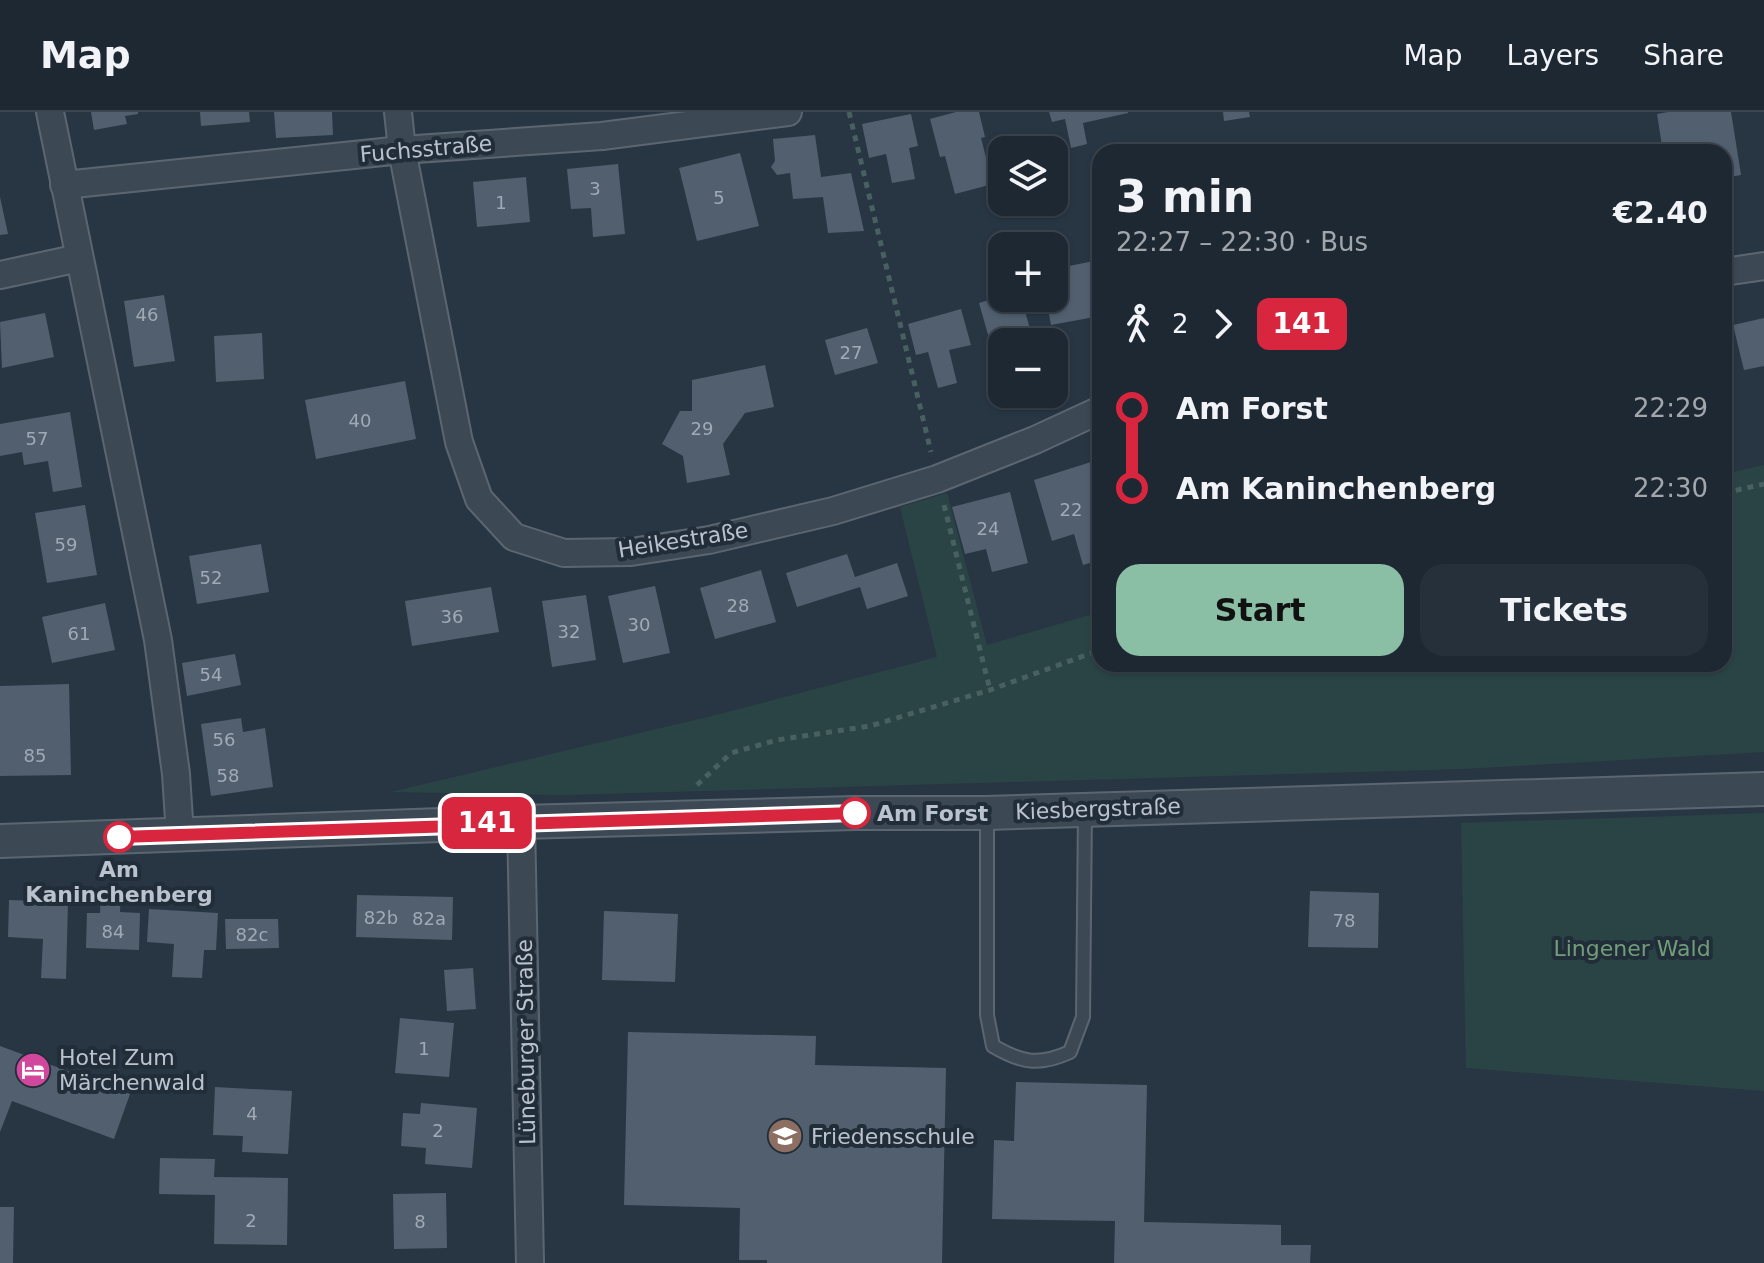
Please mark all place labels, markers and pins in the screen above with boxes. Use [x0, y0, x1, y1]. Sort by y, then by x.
marker: Am Forst [840, 798, 870, 828]
place label: Am Forst [877, 801, 989, 826]
marker: Am Kaninchenberg [104, 822, 134, 852]
place label: Am Kaninchenberg [25, 857, 213, 907]
place label: Hotel Zum Märchenwald [59, 1045, 205, 1095]
hotel icon: Hotel Zum Märchenwald [14, 1051, 52, 1089]
school or university icon: Friedensschule [766, 1117, 804, 1155]
place label: Friedensschule [811, 1124, 975, 1149]

